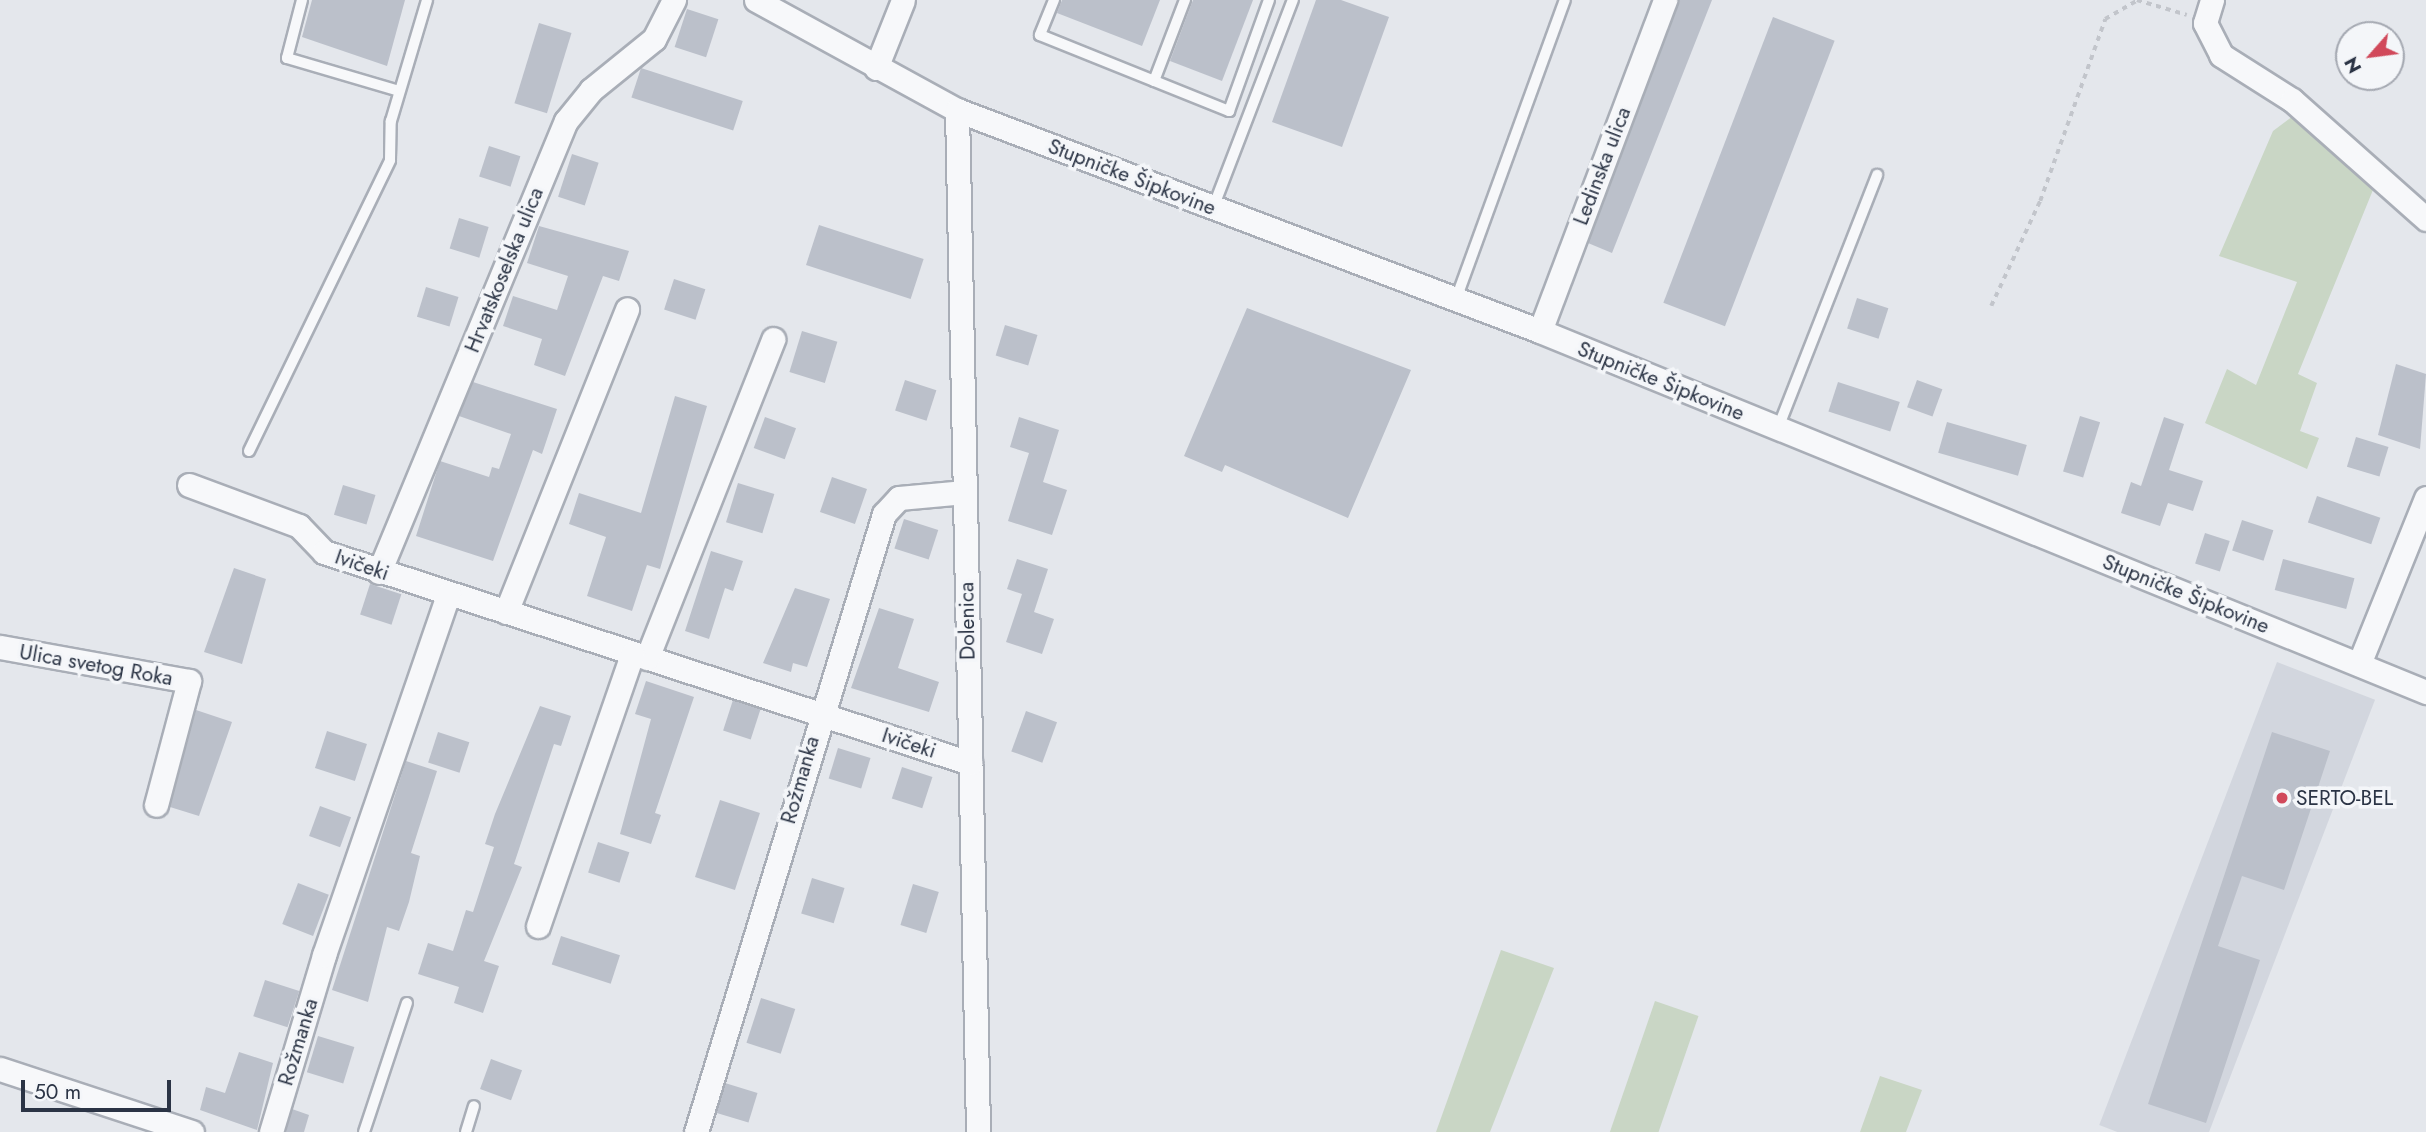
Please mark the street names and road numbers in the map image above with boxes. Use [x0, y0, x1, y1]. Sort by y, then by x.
street label: Ledinska ulica [1568, 103, 1636, 229]
street label: Stupničke Šipkovine [1045, 133, 1219, 221]
street label: Hrvatskoselska ulica [459, 184, 549, 356]
street label: Stupničke Šipkovine [1574, 336, 1748, 426]
street label: Ivičeki [332, 544, 392, 586]
street label: Stupničke Šipkovine [2099, 549, 2273, 639]
street label: Dolenica [954, 582, 980, 660]
street label: Ulica svetog Roka [17, 639, 175, 691]
street label: Ivičeki [879, 722, 939, 764]
street label: Rožmanka [776, 733, 824, 827]
street label: Rožmanka [273, 995, 323, 1089]

